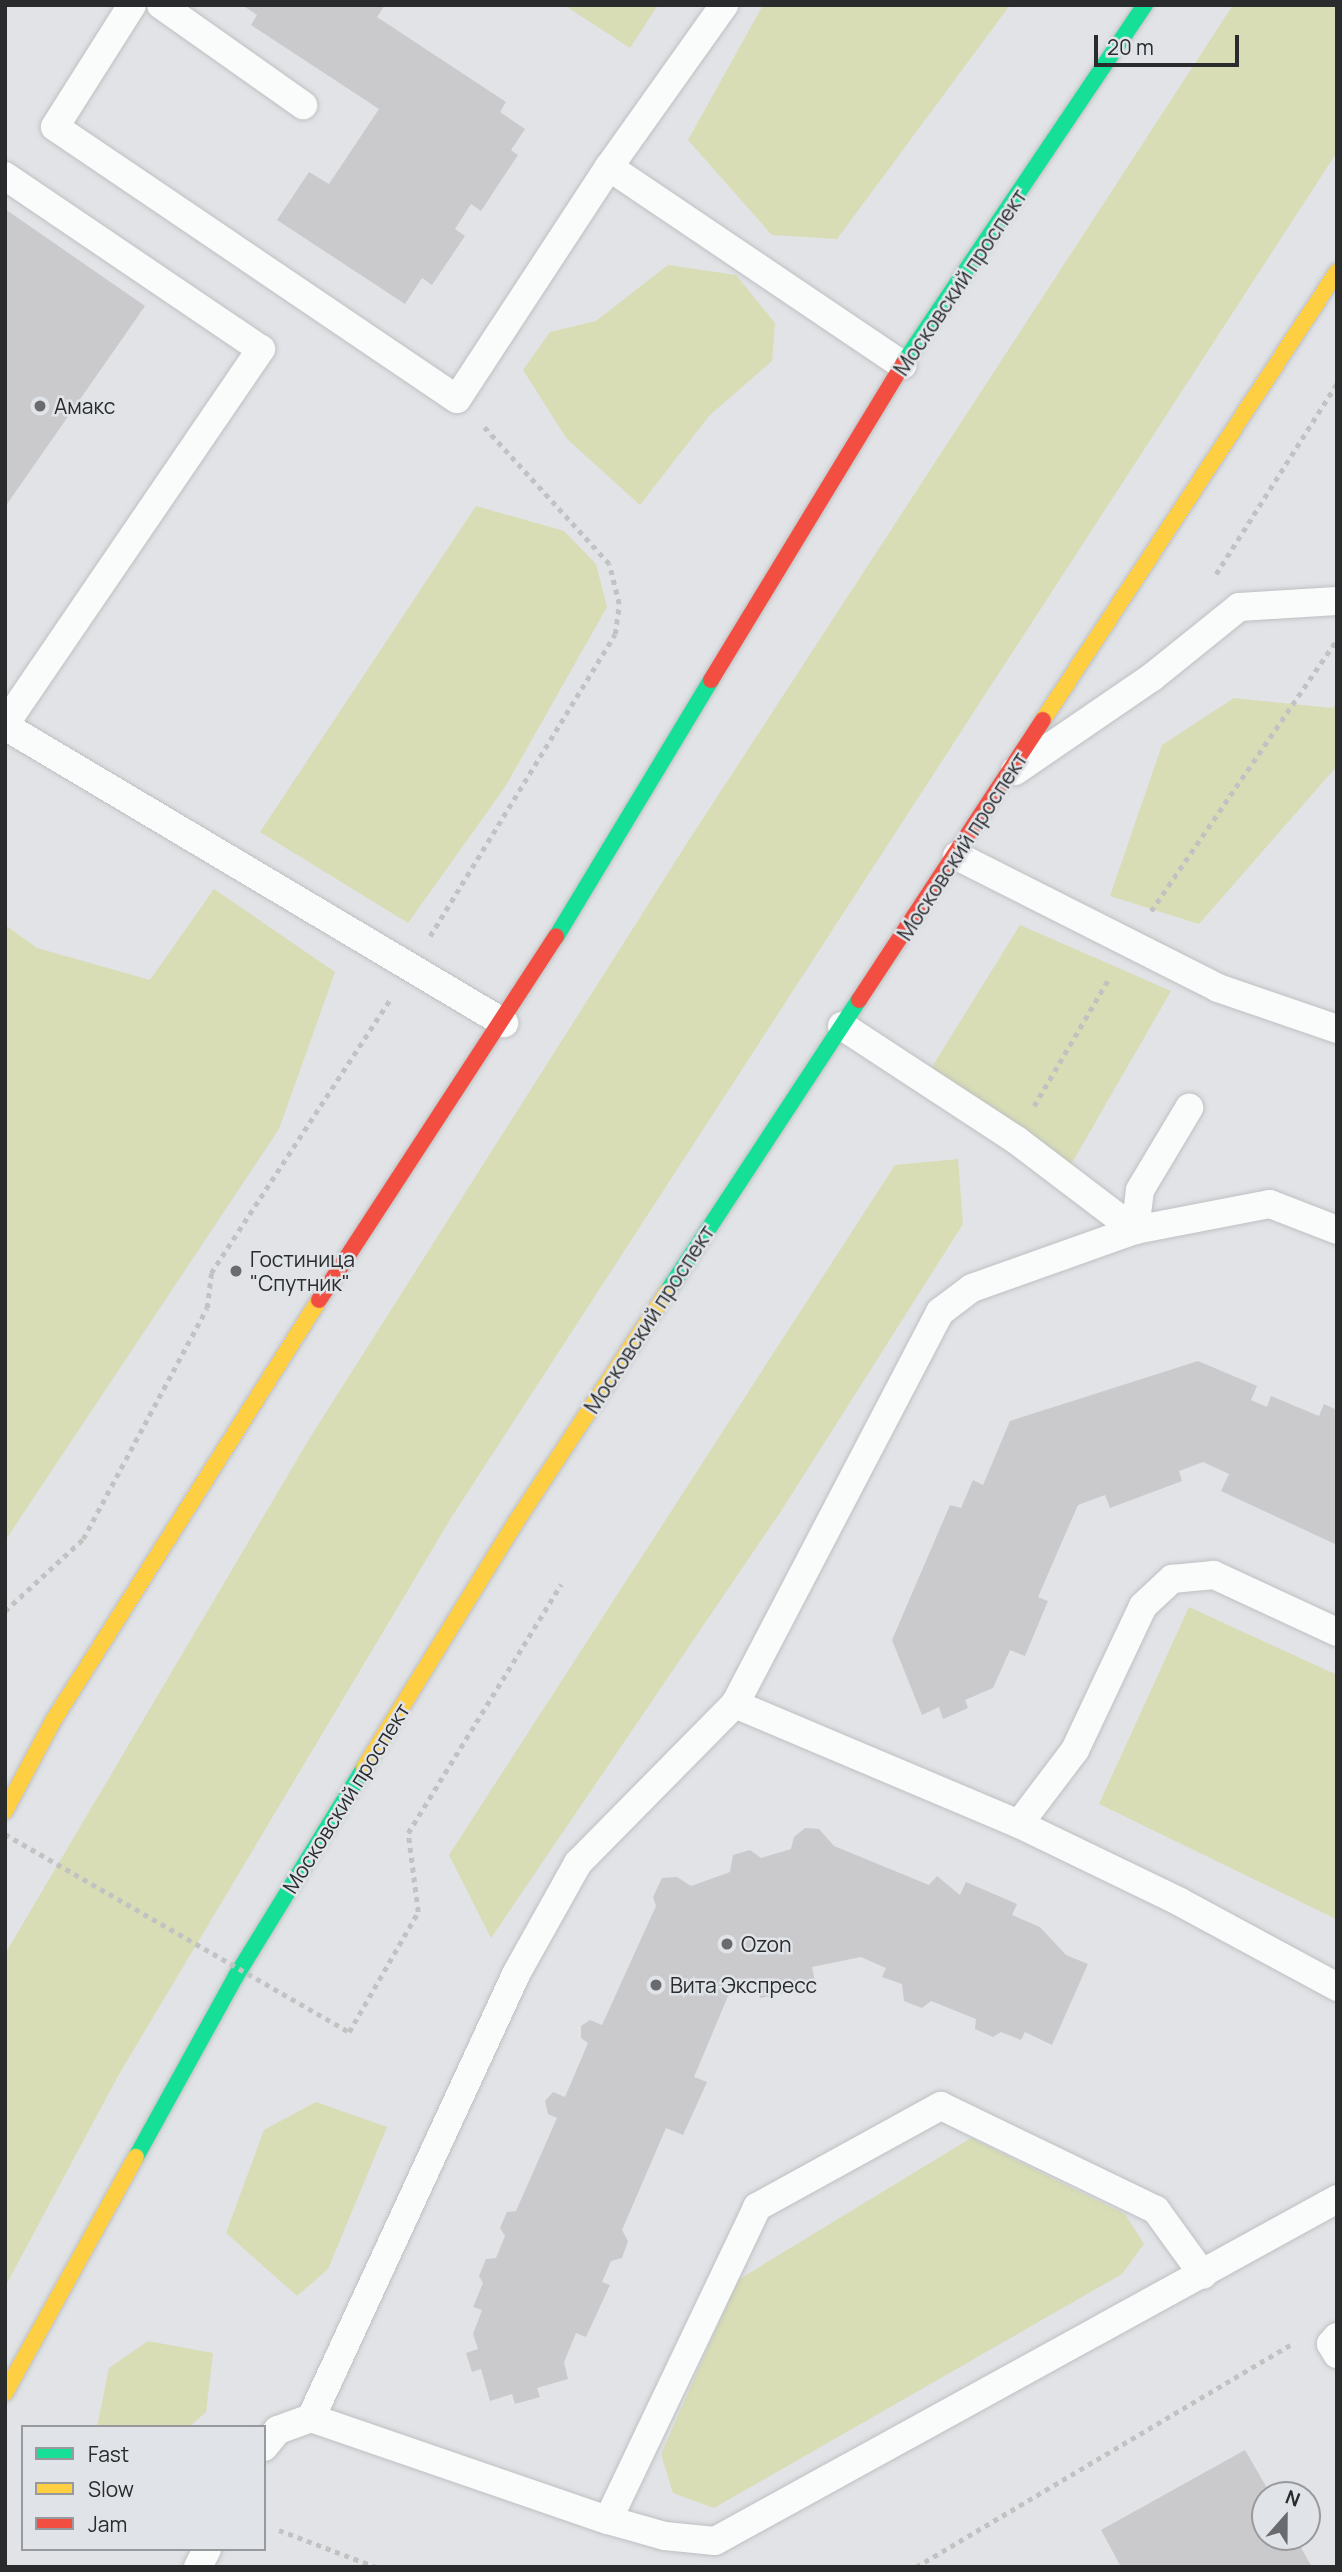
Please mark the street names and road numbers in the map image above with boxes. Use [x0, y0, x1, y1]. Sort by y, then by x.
street label: Московский проспект [888, 184, 1032, 380]
street label: Московский проспект [892, 747, 1032, 945]
street label: Московский проспект [579, 1220, 719, 1418]
street label: Московский проспект [277, 1698, 415, 1898]

